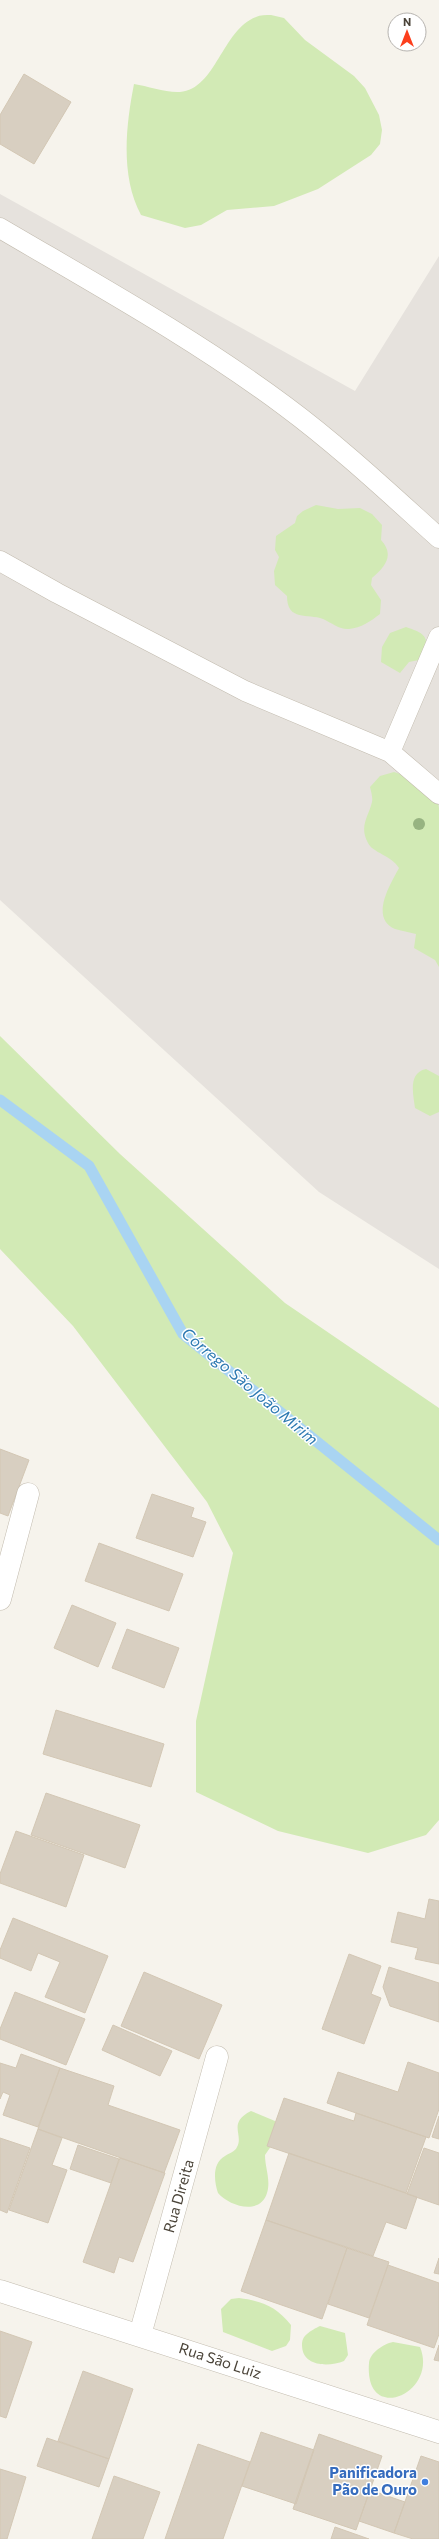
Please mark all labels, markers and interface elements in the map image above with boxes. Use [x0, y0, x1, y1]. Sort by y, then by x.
north arrow [387, 12, 427, 52]
text: N [403, 15, 411, 28]
water label: Córrego São João Mirim [178, 1323, 322, 1448]
street label: Rua Direita [159, 2157, 197, 2234]
street label: Rua São Luiz [177, 2338, 264, 2382]
place label: Panificadora Pão de Ouro [329, 2463, 417, 2498]
marker: Panificadora Pão de Ouro [420, 2477, 430, 2487]

